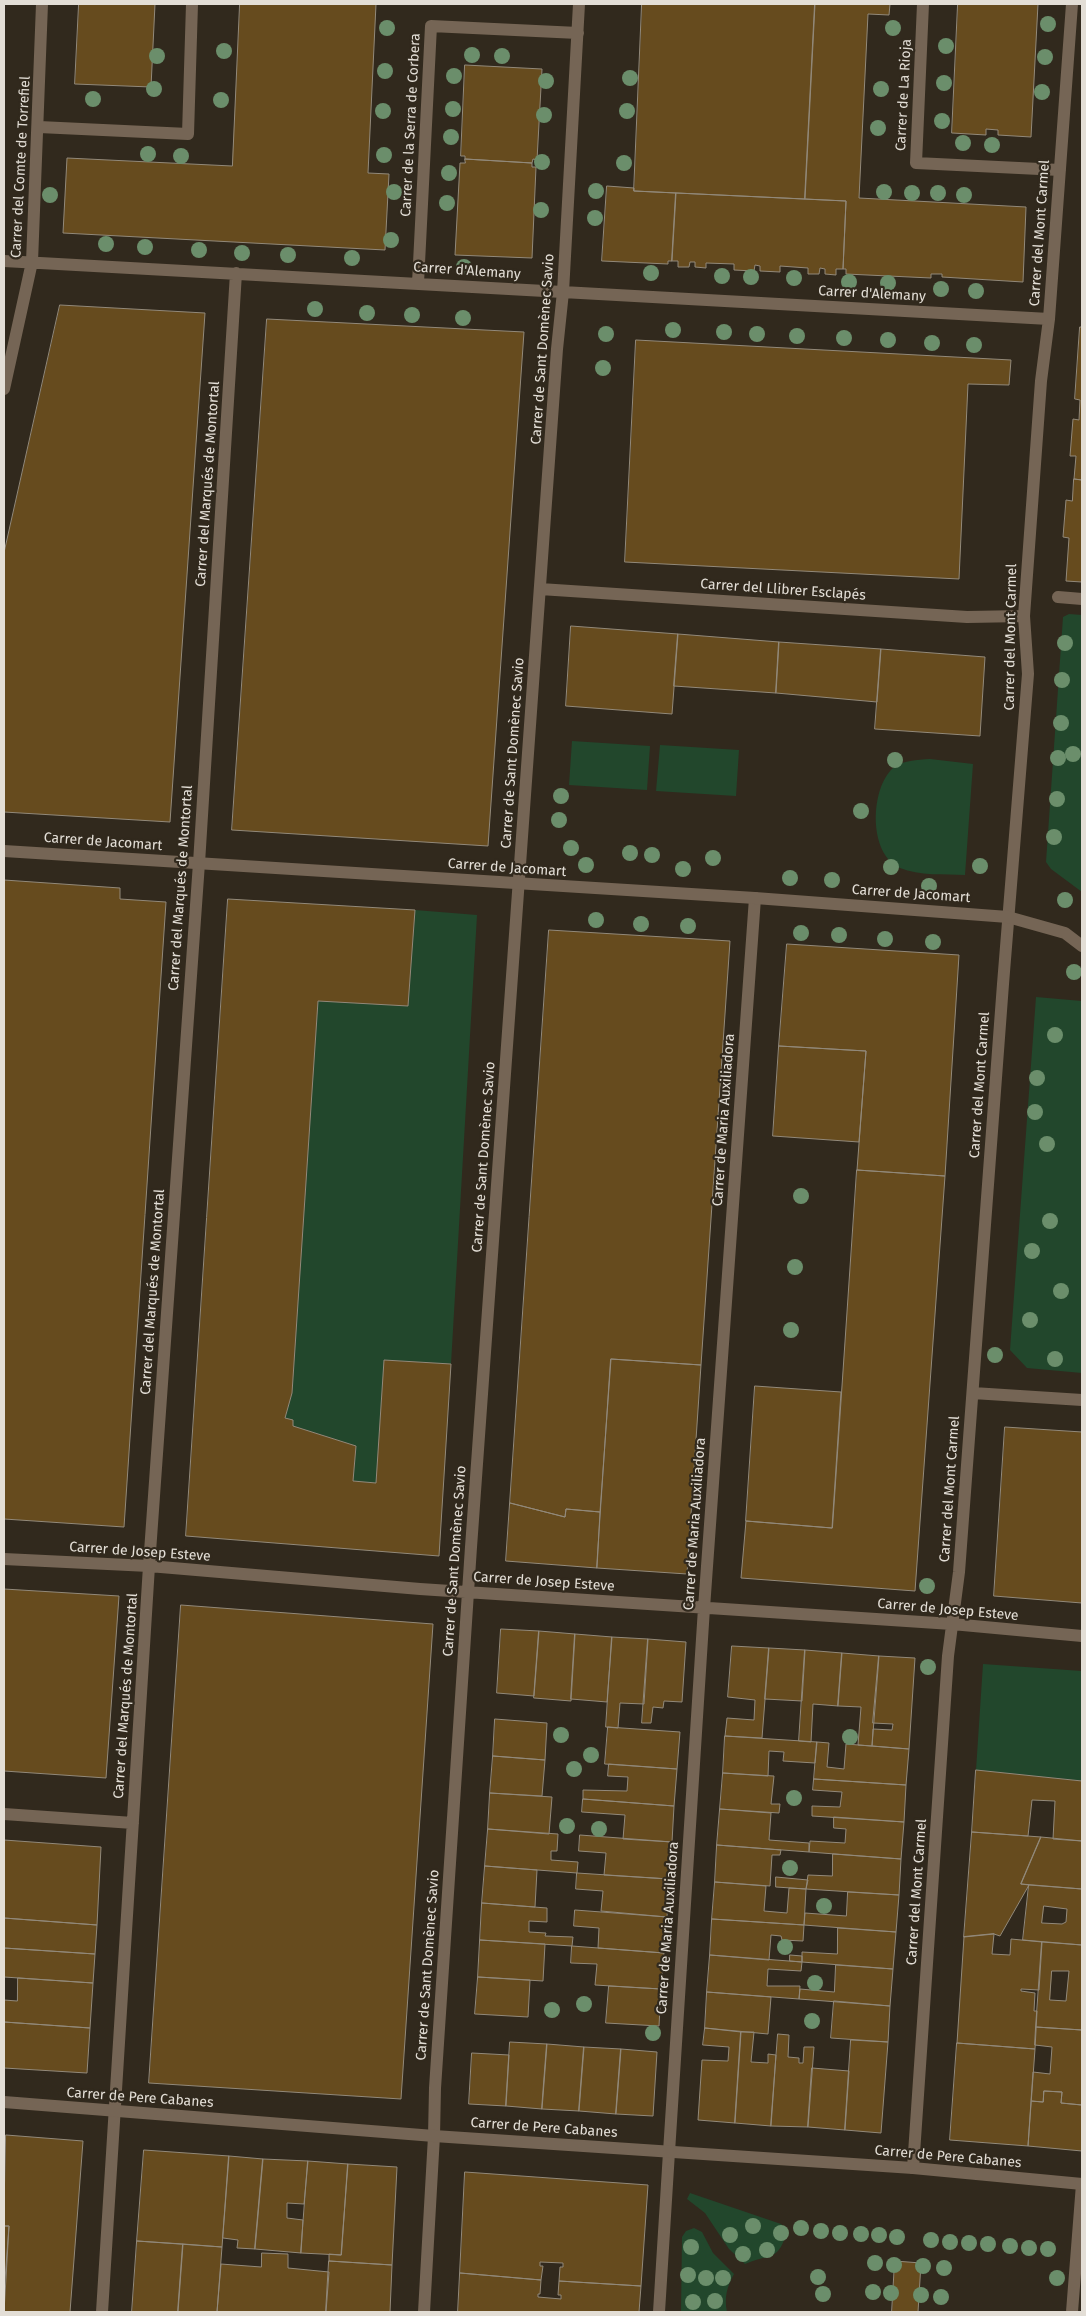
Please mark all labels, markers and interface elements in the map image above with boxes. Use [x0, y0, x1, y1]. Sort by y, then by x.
street label: Carrer de la Serra de Corbera [398, 33, 424, 217]
street label: Carrer de La Rioja [893, 38, 915, 152]
street label: Carrer del Comte de Torrefiel [8, 76, 34, 258]
street label: Carrer del Mont Carmel [1027, 159, 1053, 307]
street label: Carrer de Sant Domènec Savio [528, 253, 558, 445]
street label: Carrer d'Alemany [413, 259, 521, 283]
street label: Carrer d'Alemany [818, 283, 926, 305]
street label: Carrer del Marqués de Montortal [192, 381, 224, 587]
street label: Carrer del Mont Carmel [1001, 563, 1021, 711]
street label: Carrer del Llibrer Esclapés [700, 576, 866, 604]
street label: Carrer de Sant Domènec Savio [498, 657, 528, 849]
street label: Carrer del Marqués de Montortal [165, 785, 197, 991]
street label: Carrer de Jacomart [43, 829, 163, 855]
street label: Carrer de Jacomart [447, 855, 567, 881]
street label: Carrer de Jacomart [851, 881, 971, 907]
street label: Carrer del Mont Carmel [967, 1011, 993, 1159]
street label: Carrer de Maria Auxiliadora [710, 1033, 738, 1207]
street label: Carrer de Sant Domènec Savio [469, 1061, 499, 1253]
street label: Carrer del Marqués de Montortal [137, 1189, 169, 1395]
street label: Carrer del Mont Carmel [937, 1415, 963, 1563]
street label: Carrer de Maria Auxiliadora [681, 1437, 709, 1611]
street label: Carrer de Sant Domènec Savio [440, 1465, 470, 1657]
street label: Carrer de Josep Esteve [69, 1539, 211, 1565]
street label: Carrer de Josep Esteve [473, 1569, 615, 1595]
street label: Carrer del Marqués de Montortal [110, 1593, 142, 1799]
street label: Carrer de Josep Esteve [877, 1595, 1019, 1625]
street label: Carrer del Mont Carmel [904, 1818, 930, 1966]
street label: Carrer de Maria Auxiliadora [654, 1841, 682, 2015]
street label: Carrer de Sant Domènec Savio [413, 1869, 443, 2061]
street label: Carrer de Pere Cabanes [66, 2084, 214, 2112]
street label: Carrer de Pere Cabanes [470, 2114, 618, 2142]
street label: Carrer de Pere Cabanes [874, 2142, 1022, 2172]

